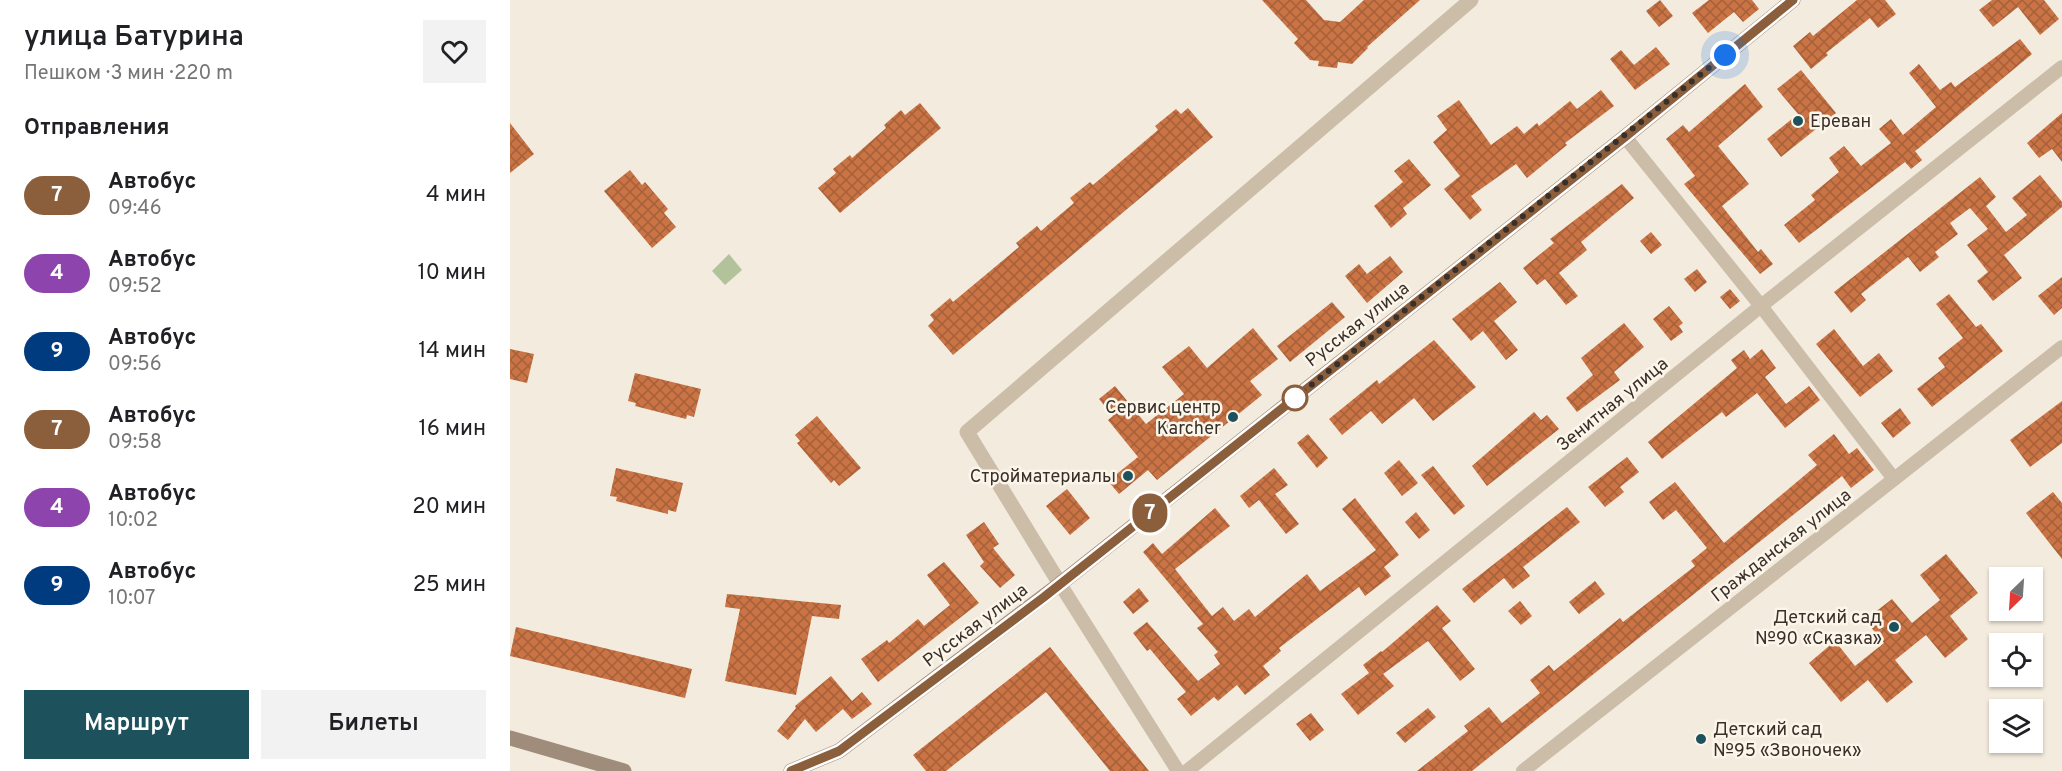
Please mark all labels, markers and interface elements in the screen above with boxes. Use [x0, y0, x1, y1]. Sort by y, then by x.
text: улица Батурина [24, 20, 244, 56]
button: heart [423, 20, 486, 83]
your location [1710, 40, 1740, 70]
text: Пешком · 3 мин · 220 m [24, 61, 233, 87]
place label: Ереван [1810, 111, 1871, 134]
marker: Ереван [1791, 114, 1805, 128]
text: Отправления [24, 115, 169, 142]
text: Автобус [108, 169, 196, 196]
text: 7 [51, 182, 63, 209]
text: 4 мин [426, 182, 486, 209]
text: 09:46 [108, 196, 162, 222]
text: Автобус [108, 247, 196, 274]
text: 4 [50, 260, 64, 287]
text: 10 мин [417, 260, 486, 287]
text: 09:52 [108, 274, 162, 300]
street label: Русская улица [1301, 277, 1414, 373]
text: Автобус [108, 325, 196, 352]
text: 9 [51, 338, 63, 365]
text: 14 мин [418, 338, 486, 365]
text: 09:56 [108, 352, 162, 378]
street label: Зенитная улица [1552, 353, 1674, 457]
unlabelled marker [1282, 385, 1308, 411]
place label: Сервис центр Karcher [1105, 397, 1221, 441]
text: Автобус [108, 403, 196, 430]
marker: Сервис центр Karcher [1226, 410, 1240, 424]
text: 7 [51, 416, 63, 443]
text: 16 мин [418, 416, 486, 443]
text: 09:58 [108, 430, 162, 456]
place label: Стройматериалы [970, 466, 1116, 489]
marker: Стройматериалы [1121, 469, 1135, 483]
text: Автобус [108, 481, 196, 508]
street label: Гражданская улица [1707, 484, 1857, 608]
text: 4 [50, 494, 64, 521]
text: 20 мин [412, 494, 486, 521]
line badge: 7 [1130, 494, 1170, 532]
text: 7 [1144, 500, 1156, 527]
text: 10:02 [108, 508, 158, 534]
text: Автобус [108, 559, 196, 586]
north arrow [1989, 567, 2043, 621]
map controls [1989, 567, 2043, 753]
text: 9 [51, 572, 63, 599]
text: 25 мин [413, 572, 486, 599]
street label: Русская улица [919, 579, 1033, 673]
text: 10:07 [108, 586, 155, 612]
place label: Детский сад №90 «Сказка» [1755, 607, 1882, 651]
marker: Детский сад №90 «Сказка» [1887, 620, 1901, 634]
button: locate [1989, 633, 2043, 687]
button: Маршрут [24, 690, 249, 759]
button: Билеты [261, 690, 486, 759]
button: layers [1989, 699, 2043, 753]
place label: Детский сад №95 «Звоночек» [1713, 719, 1862, 763]
marker: Детский сад №95 «Звоночек» [1694, 732, 1708, 746]

